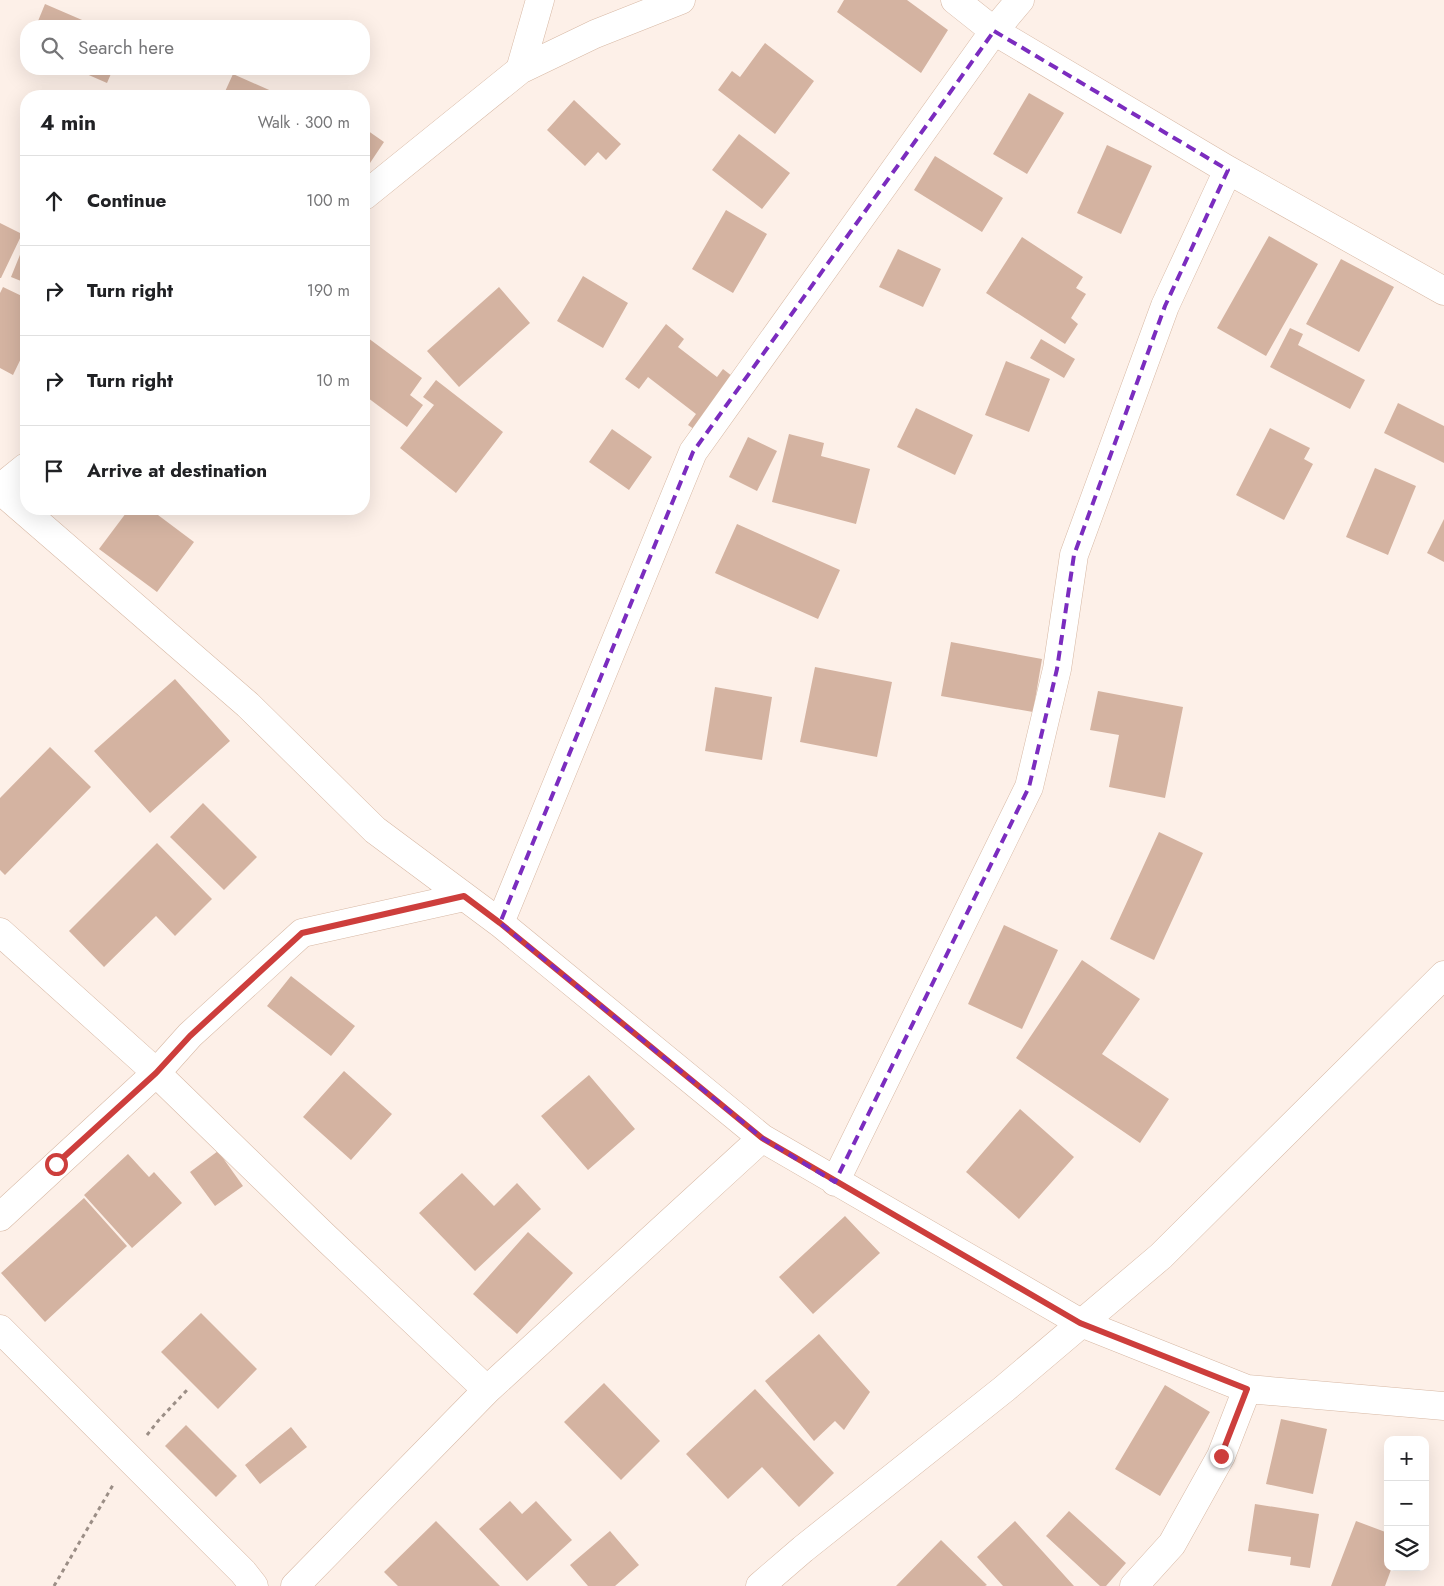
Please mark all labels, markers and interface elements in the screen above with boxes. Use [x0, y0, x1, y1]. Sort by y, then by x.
search box [20, 20, 370, 75]
icon: search [38, 34, 66, 62]
text: Search here [78, 34, 174, 61]
text: 4 min [40, 108, 96, 138]
text: Walk · 300 m [258, 111, 350, 134]
icon: ahead [40, 187, 68, 215]
text: Continue [87, 187, 166, 214]
text: 100 m [306, 189, 350, 212]
icon: right [40, 277, 68, 305]
text: Turn right [87, 277, 173, 304]
text: 190 m [307, 279, 350, 302]
icon: right [40, 367, 68, 395]
text: Turn right [87, 367, 173, 394]
text: 10 m [316, 369, 350, 392]
icon: arrive [40, 457, 68, 485]
text: Arrive at destination [87, 457, 267, 484]
route start [45, 1153, 68, 1176]
map controls [1384, 1436, 1429, 1571]
button: + [1384, 1436, 1429, 1481]
route end [1210, 1445, 1233, 1468]
button: − [1384, 1481, 1429, 1526]
button: layers [1384, 1526, 1429, 1571]

